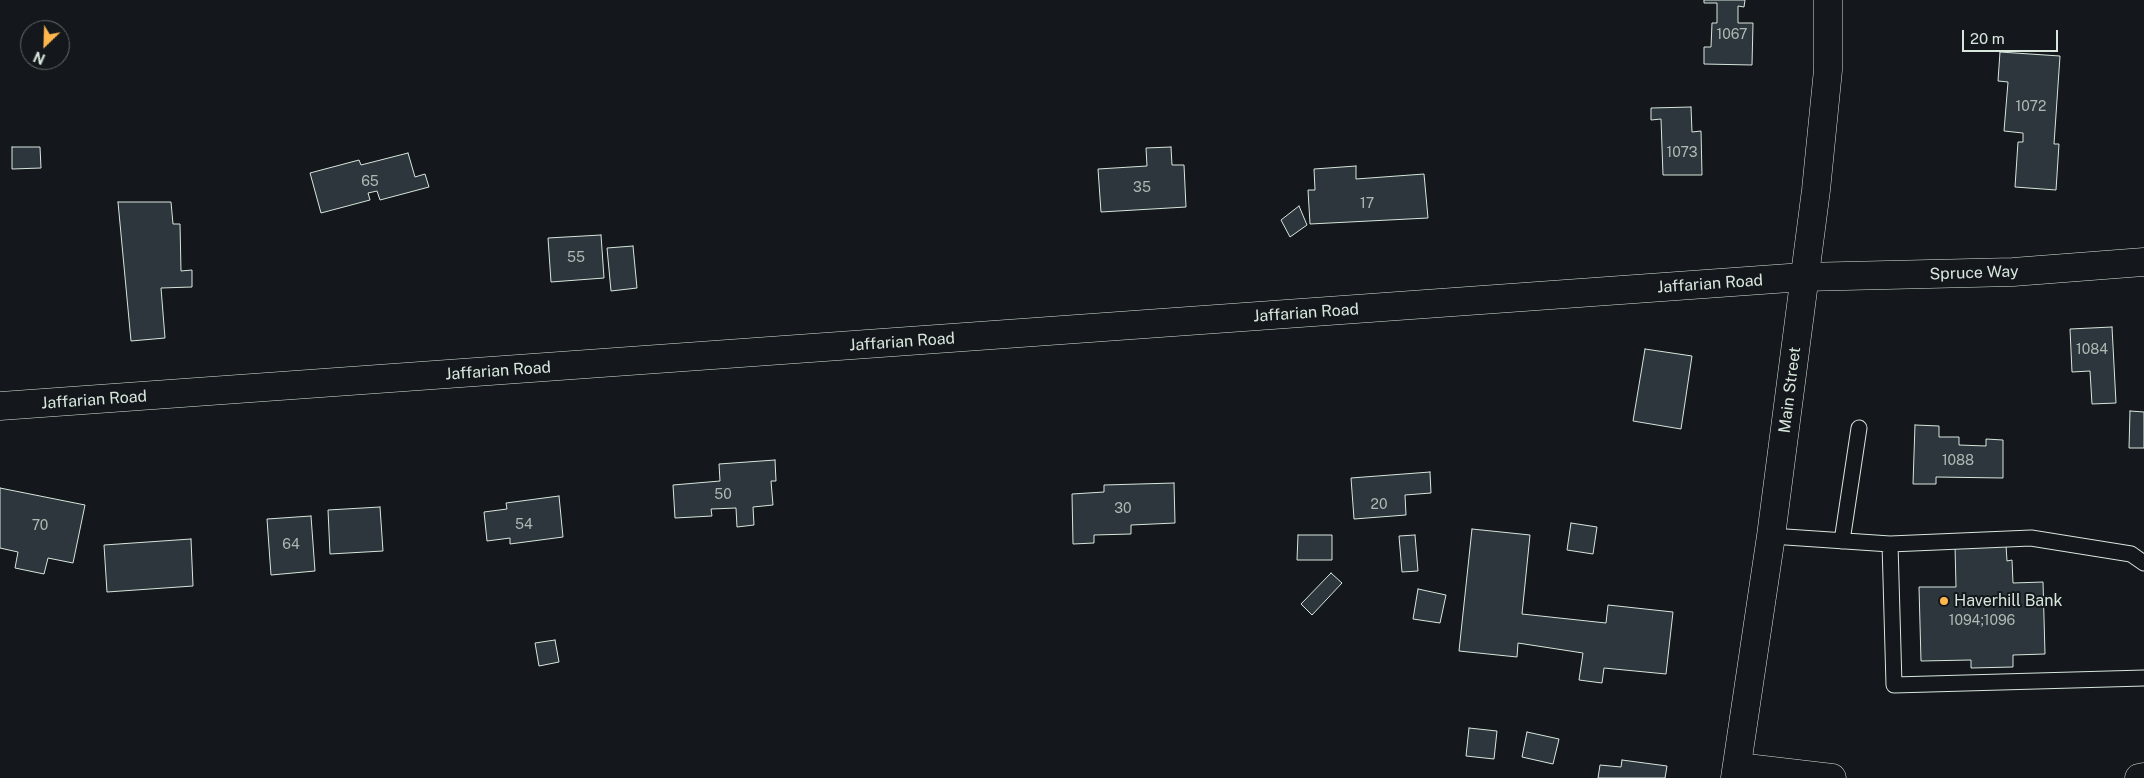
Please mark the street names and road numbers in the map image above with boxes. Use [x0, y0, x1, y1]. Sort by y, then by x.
street label: Spruce Way [1929, 262, 2019, 284]
street label: Jaffarian Road [1656, 271, 1764, 297]
street label: Jaffarian Road [1252, 300, 1360, 326]
street label: Jaffarian Road [848, 329, 956, 355]
street label: Main Street [1775, 346, 1805, 434]
street label: Jaffarian Road [444, 358, 552, 384]
street label: Jaffarian Road [40, 387, 148, 413]

